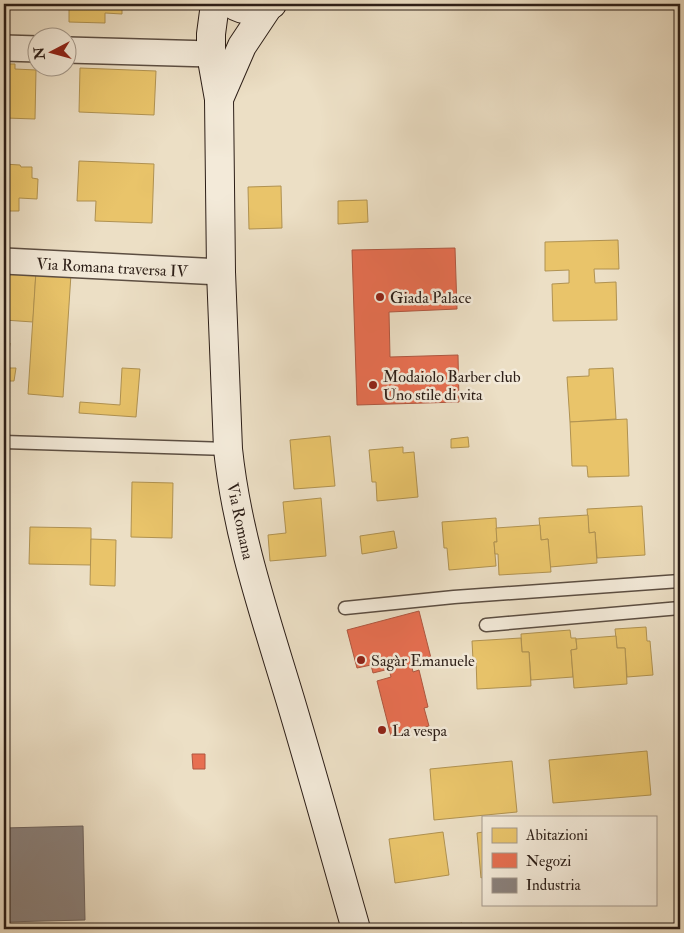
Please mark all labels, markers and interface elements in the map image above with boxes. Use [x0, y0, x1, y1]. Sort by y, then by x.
north arrow [28, 28, 78, 78]
text: N [30, 46, 49, 61]
street label: Via Romana traversa IV [36, 254, 189, 282]
place label: Giada Palace [390, 288, 472, 308]
marker: Giada Palace [374, 291, 386, 303]
place label: Modaiolo Barber club Uno stile di vita [383, 367, 521, 405]
marker: Modaiolo Barber club Uno stile di vita [367, 379, 379, 391]
street label: Via Romana [222, 481, 258, 562]
place label: Sagàr Emanuele [371, 651, 475, 671]
marker: Sagàr Emanuele [355, 654, 367, 666]
place label: La vespa [392, 721, 448, 742]
marker: La vespa [376, 724, 388, 736]
legend [482, 816, 656, 906]
text: Abitazioni [525, 826, 588, 845]
text: Negozi [526, 852, 571, 871]
text: Industria [526, 876, 581, 895]

